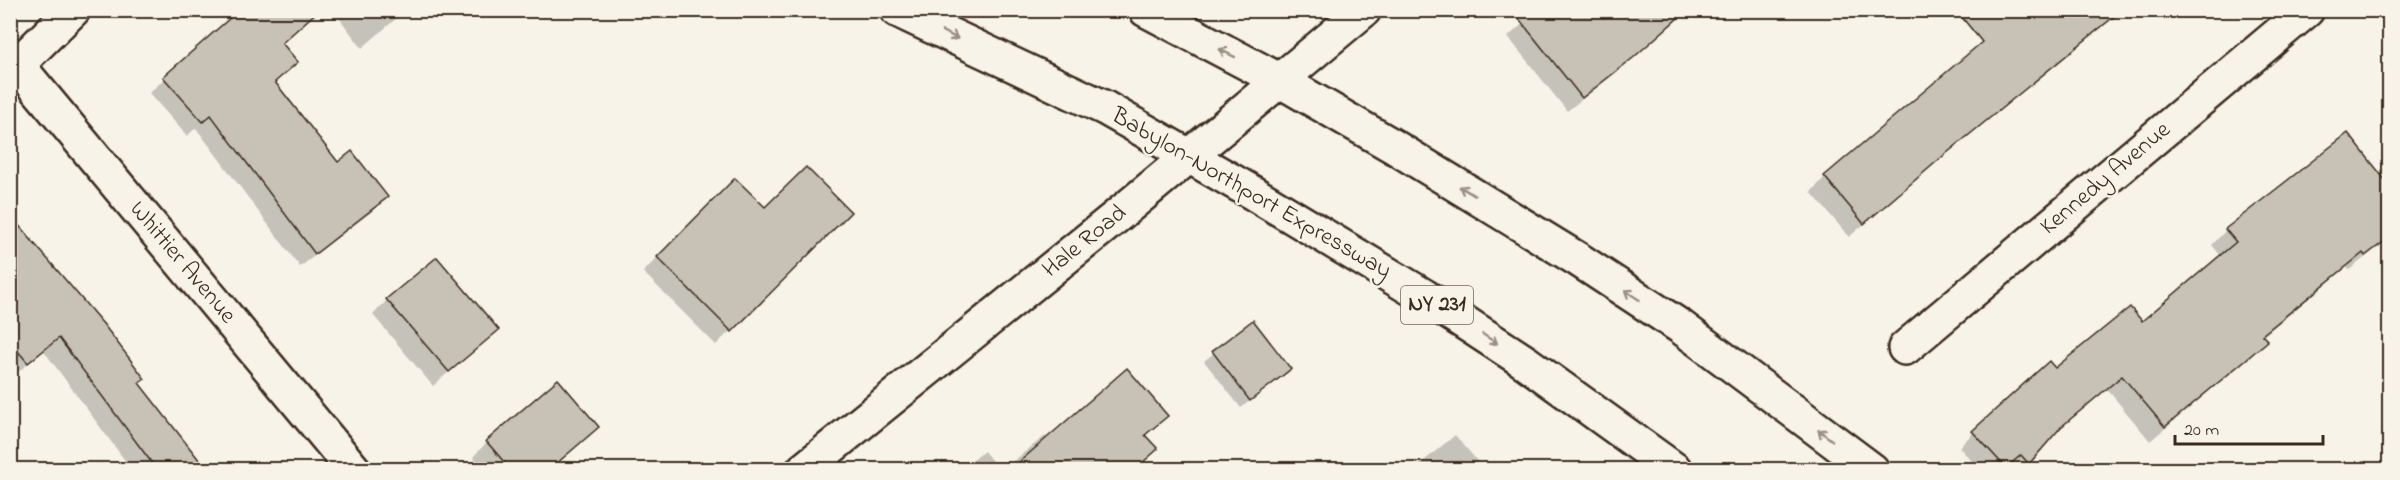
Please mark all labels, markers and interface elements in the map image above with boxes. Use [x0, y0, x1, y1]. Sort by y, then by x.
one-way arrow [941, 31, 959, 42]
one-way arrow [1218, 47, 1236, 58]
street label: Babylon-Northport Expressway [1103, 99, 1398, 290]
street label: Kennedy Avenue [2033, 114, 2180, 245]
one-way arrow [1459, 184, 1476, 196]
street label: Whittier Avenue [120, 194, 244, 332]
street label: Hale Road [1035, 197, 1135, 287]
road number: NY 231 [1401, 286, 1473, 324]
one-way arrow [1624, 289, 1641, 301]
one-way arrow [1481, 333, 1498, 345]
scale bar [2175, 408, 2324, 446]
text: 20 m [2184, 418, 2219, 444]
one-way arrow [1818, 428, 1834, 441]

